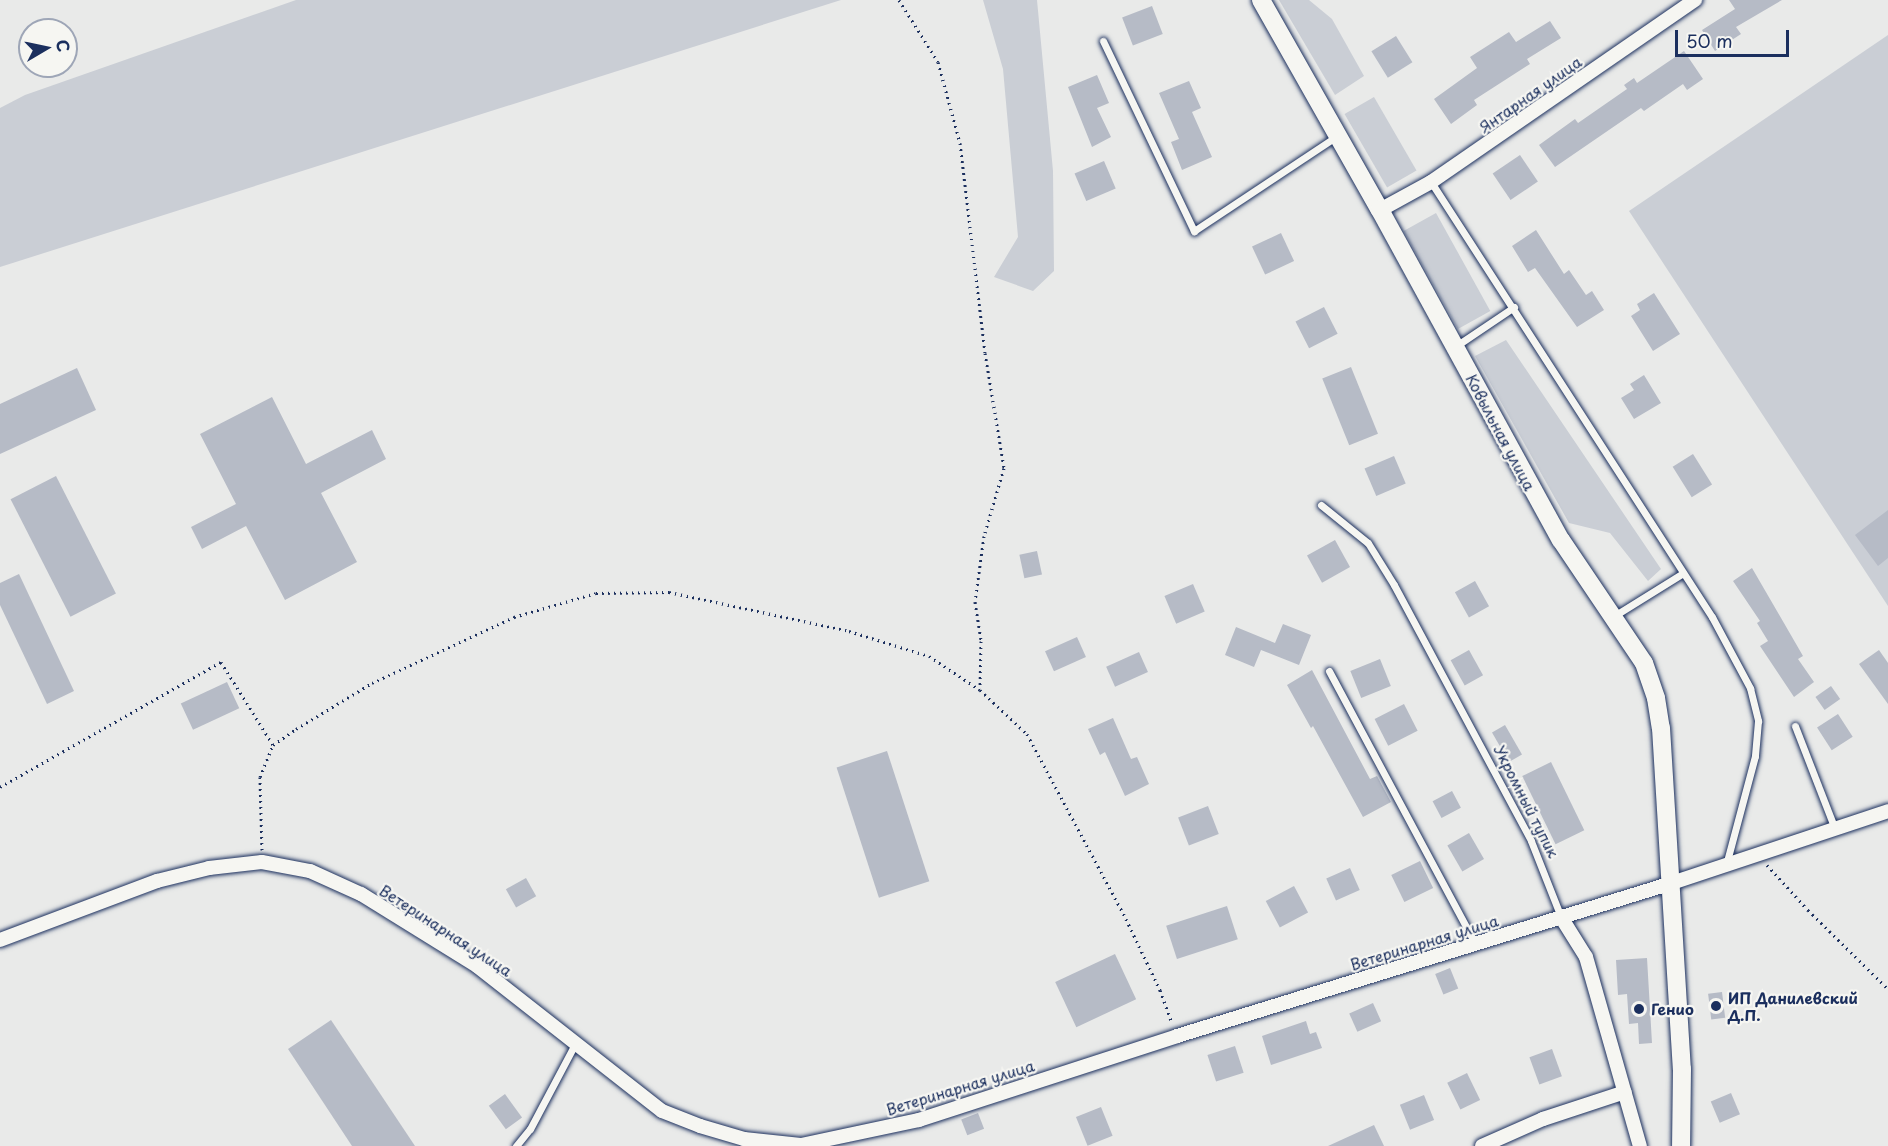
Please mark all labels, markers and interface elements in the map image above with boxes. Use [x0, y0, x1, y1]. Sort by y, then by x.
north arrow [18, 18, 78, 78]
scale bar [1678, 18, 1792, 56]
text: 50 m [1686, 27, 1733, 54]
text: С [51, 38, 77, 53]
street label: Янтарная улица [1475, 52, 1585, 136]
street label: Ковыльная улица [1462, 370, 1540, 494]
street label: Укромный тупик [1491, 742, 1563, 860]
street label: Ветеринарная улица [376, 880, 516, 980]
street label: Ветеринарная улица [1347, 911, 1501, 973]
place label: ИП Данилевский Д.П. [1728, 988, 1859, 1023]
marker: ИП Данилевский Д.П. [1709, 999, 1723, 1013]
place label: Генио [1651, 1000, 1694, 1018]
marker: Генио [1632, 1002, 1646, 1016]
street label: Ветеринарная улица [883, 1056, 1037, 1118]

